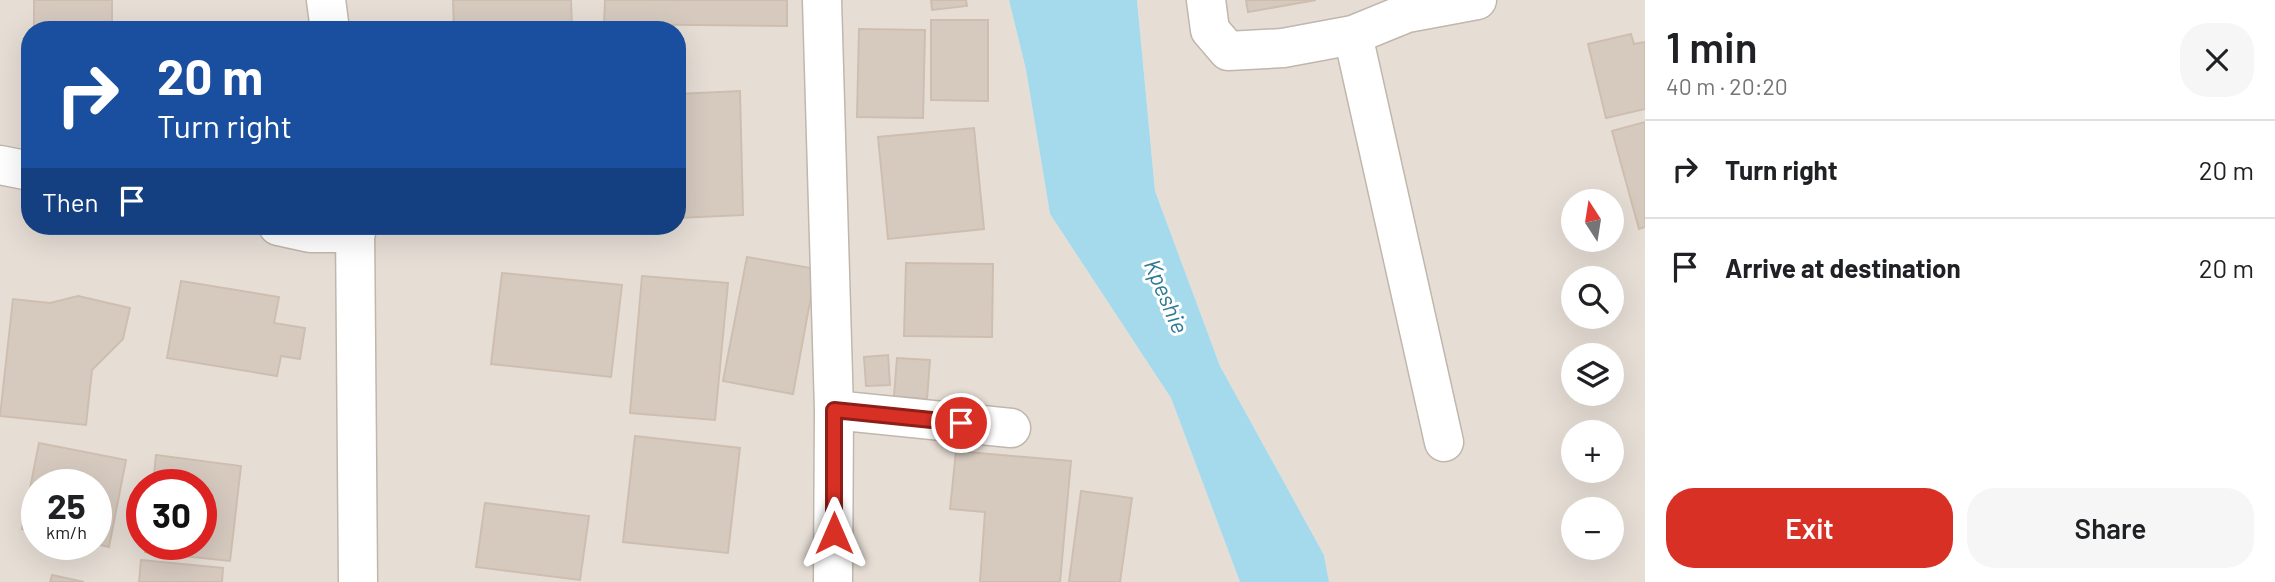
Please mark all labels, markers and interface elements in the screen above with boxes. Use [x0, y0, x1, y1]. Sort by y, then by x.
text: 1 min [1666, 21, 1758, 71]
button: close [2180, 23, 2254, 97]
text: 20 m [157, 46, 263, 105]
icon: right [42, 49, 133, 140]
text: 40 m · 20:20 [1666, 72, 1788, 100]
text: Turn right [157, 106, 292, 144]
icon: right [1666, 150, 1704, 188]
text: Turn right [1725, 154, 1838, 185]
text: 20 m [2199, 154, 2254, 185]
icon: arrive [113, 182, 151, 220]
text: Then [42, 186, 99, 217]
north arrow [1561, 189, 1624, 252]
map controls [1561, 189, 1624, 560]
icon: arrive [1666, 248, 1704, 286]
text: Arrive at destination [1725, 252, 1961, 283]
text: 20 m [2199, 252, 2254, 283]
water label: Kpeshie [1139, 255, 1195, 337]
button: search [1561, 266, 1624, 329]
button: layers [1561, 343, 1624, 406]
pin [931, 393, 991, 453]
icon: arrive [942, 404, 980, 442]
button: + [1561, 420, 1624, 483]
speed limit sign: 30 [126, 469, 217, 560]
text: 25 [47, 484, 86, 526]
button: Exit [1666, 488, 1953, 568]
button: Share [1967, 488, 2254, 568]
position arrow [797, 496, 871, 570]
button: − [1561, 497, 1624, 560]
text: km/h [46, 521, 87, 543]

